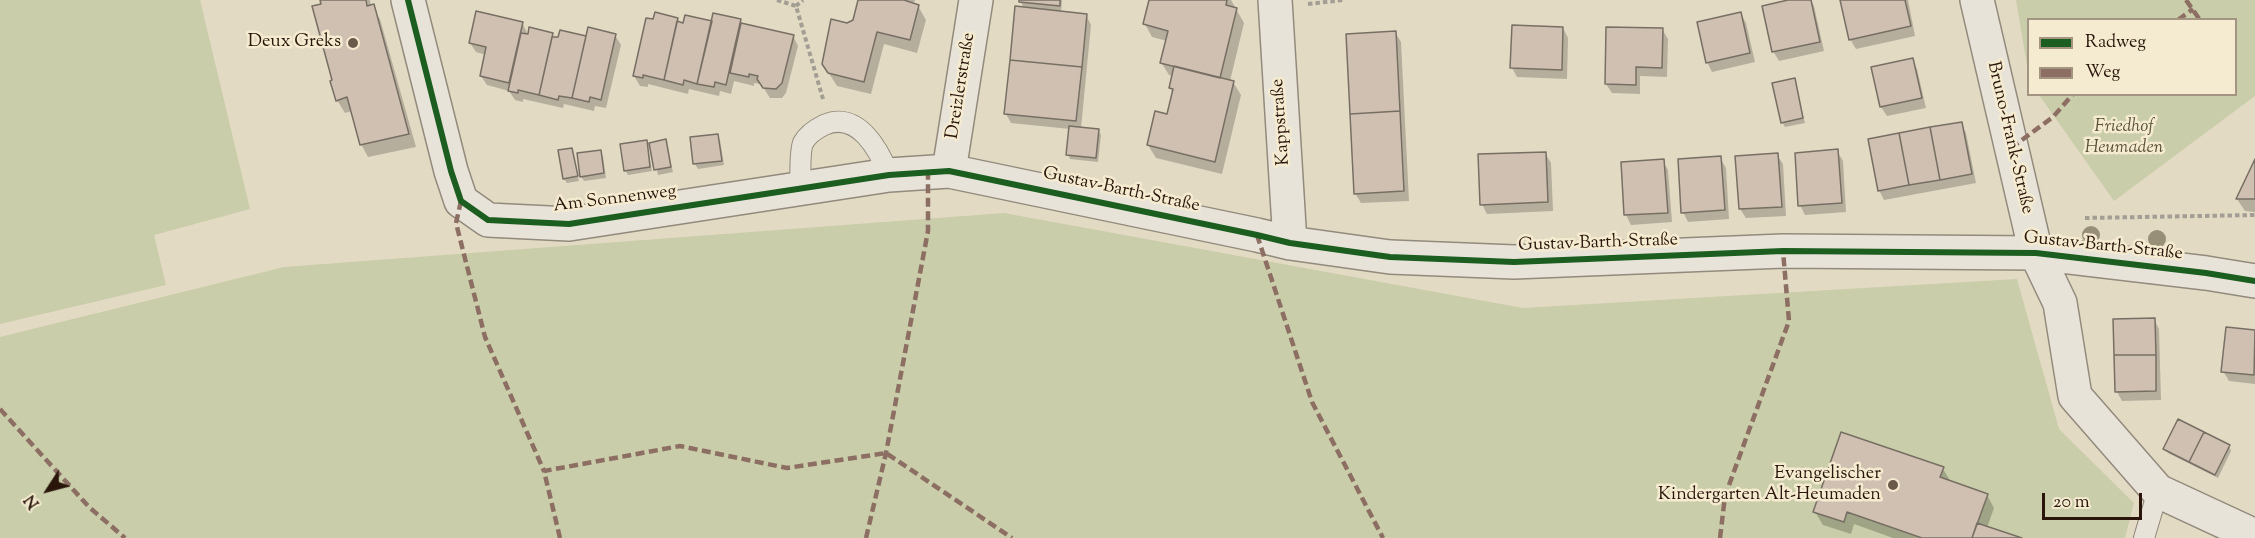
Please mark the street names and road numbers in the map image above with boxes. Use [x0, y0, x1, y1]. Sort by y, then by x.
street label: Dreizlerstraße [943, 31, 981, 141]
street label: Bruno-Frank-Straße [1981, 60, 2037, 216]
street label: Kappstraße [1268, 78, 1296, 166]
street label: Gustav-Barth-Straße [1041, 164, 1201, 218]
street label: Am Sonnenweg [552, 182, 678, 218]
street label: Gustav-Barth-Straße [2022, 228, 2184, 266]
street label: Gustav-Barth-Straße [1518, 230, 1678, 258]

